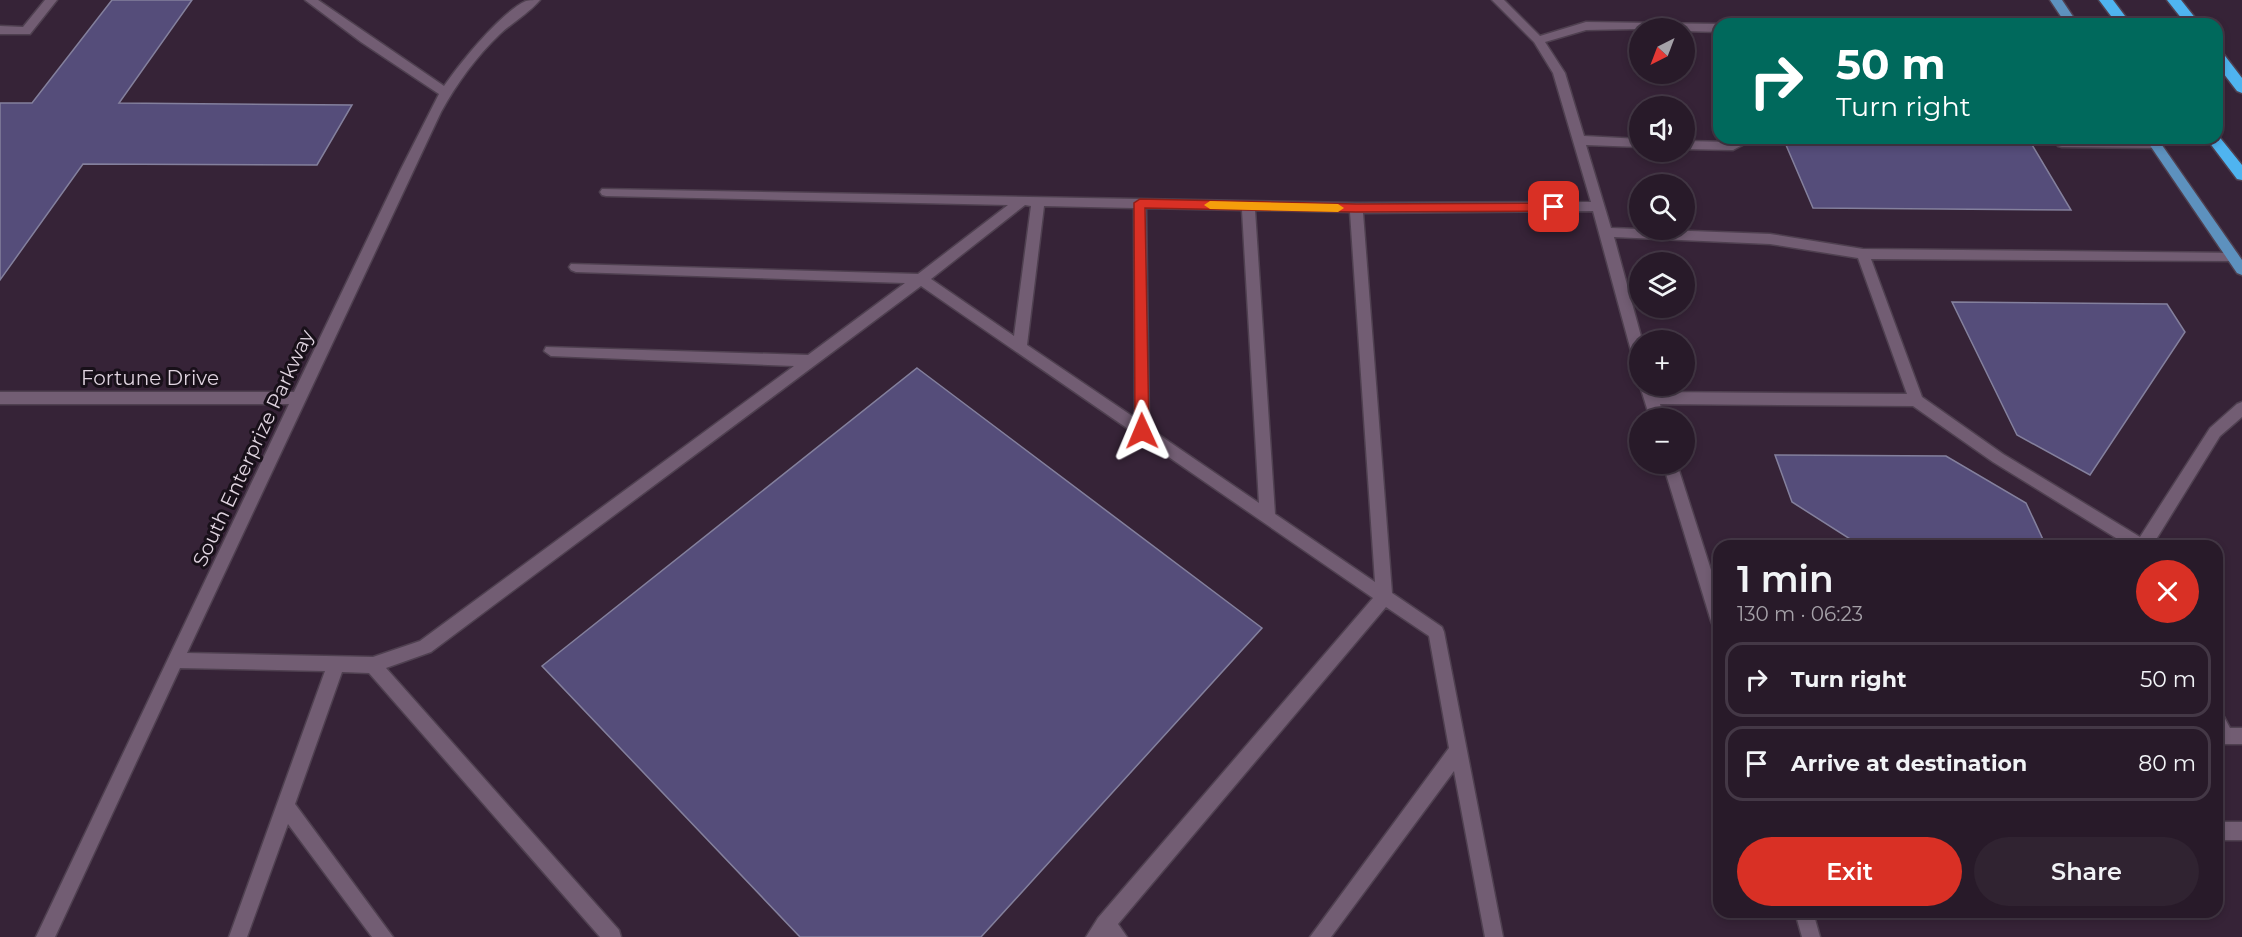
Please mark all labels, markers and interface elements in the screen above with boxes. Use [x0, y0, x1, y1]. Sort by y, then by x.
north arrow [1629, 18, 1695, 84]
map controls [1629, 18, 1695, 474]
text: 50 m [1836, 38, 1945, 90]
icon: right [1737, 42, 1815, 120]
text: Turn right [1836, 90, 1971, 123]
button: sound [1629, 96, 1695, 162]
button: search [1629, 174, 1695, 240]
pin [1528, 181, 1579, 232]
icon: arrive [1537, 190, 1570, 223]
button: layers [1629, 252, 1695, 318]
street label: South Enterprize Parkway [188, 326, 319, 570]
button: + [1629, 330, 1695, 396]
street label: Fortune Drive [81, 366, 219, 390]
position arrow [1110, 399, 1174, 463]
button: − [1629, 408, 1695, 474]
text: 1 min [1737, 557, 1834, 601]
button: close [2136, 560, 2199, 623]
text: 130 m · 06:23 [1737, 602, 1863, 626]
icon: right [1740, 663, 1773, 696]
text: Turn right [1791, 666, 1906, 693]
text: 50 m [2140, 666, 2196, 693]
icon: arrive [1740, 747, 1773, 780]
text: Arrive at destination [1791, 750, 2027, 777]
text: 80 m [2138, 750, 2196, 777]
button: Exit [1737, 837, 1962, 906]
button: Share [1974, 837, 2199, 906]

